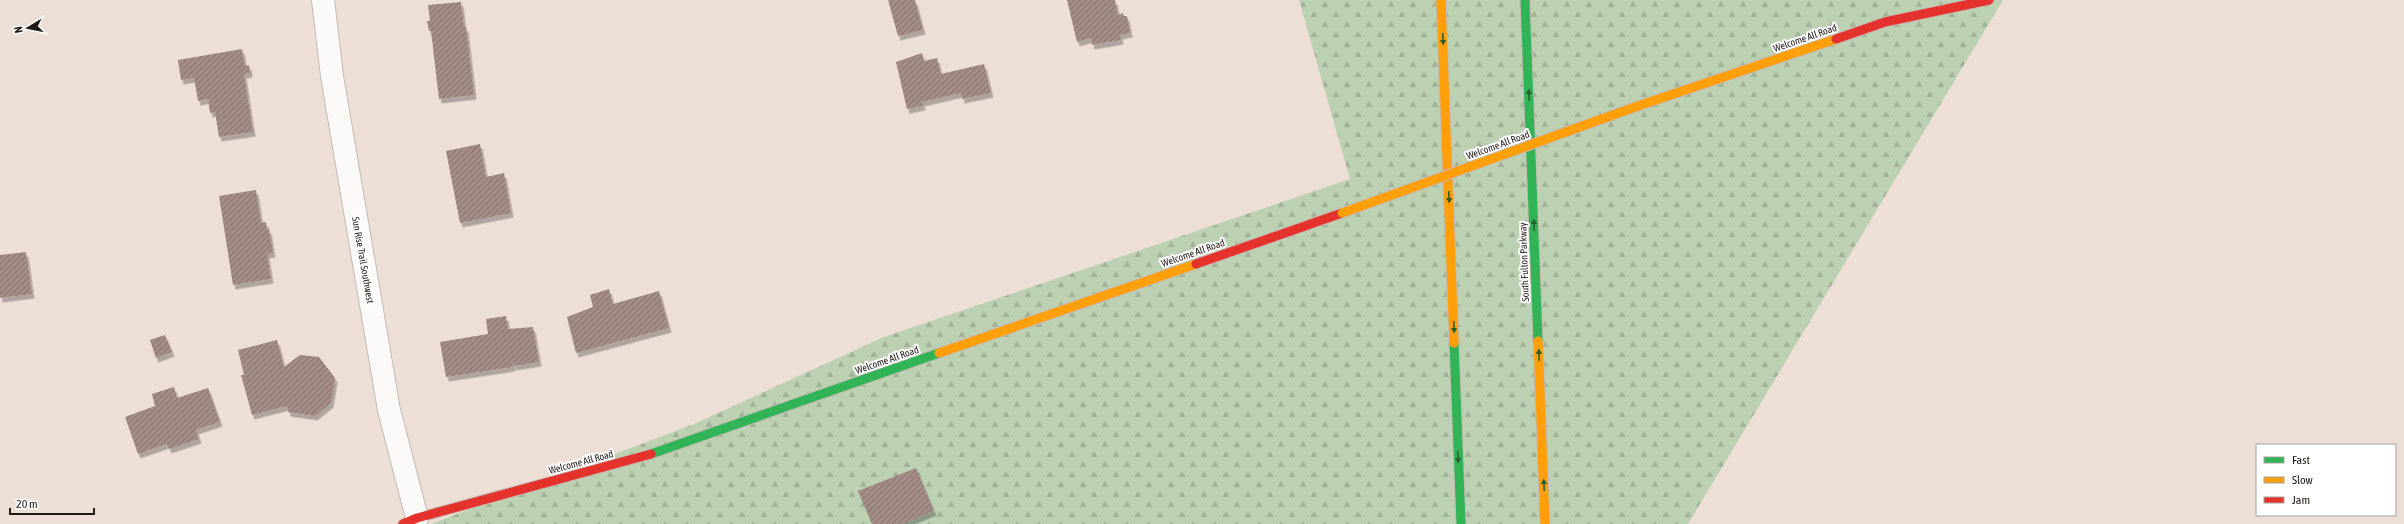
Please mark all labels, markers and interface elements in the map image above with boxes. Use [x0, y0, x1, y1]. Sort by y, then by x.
north arrow [8, 8, 48, 48]
street label: Welcome All Road [1772, 22, 1838, 54]
text: N [12, 25, 25, 34]
one-way arrow [1440, 33, 1446, 46]
one-way arrow [1526, 88, 1532, 101]
street label: Welcome All Road [1465, 128, 1531, 161]
one-way arrow [1446, 191, 1452, 204]
street label: Sun Rise Trail Southwest [350, 216, 376, 304]
one-way arrow [1531, 218, 1537, 231]
street label: South Fulton Parkway [1517, 222, 1531, 302]
street label: Welcome All Road [1160, 237, 1226, 269]
one-way arrow [1450, 321, 1457, 333]
street label: Welcome All Road [854, 344, 920, 376]
one-way arrow [1535, 349, 1542, 361]
legend [2256, 444, 2396, 516]
street label: Welcome All Road [548, 448, 615, 476]
one-way arrow [1455, 451, 1462, 463]
text: Fast [2292, 453, 2310, 467]
text: Slow [2292, 473, 2313, 487]
one-way arrow [1540, 479, 1547, 491]
scale bar [10, 490, 94, 516]
text: Jam [2292, 493, 2310, 507]
text: 20 m [16, 497, 38, 511]

